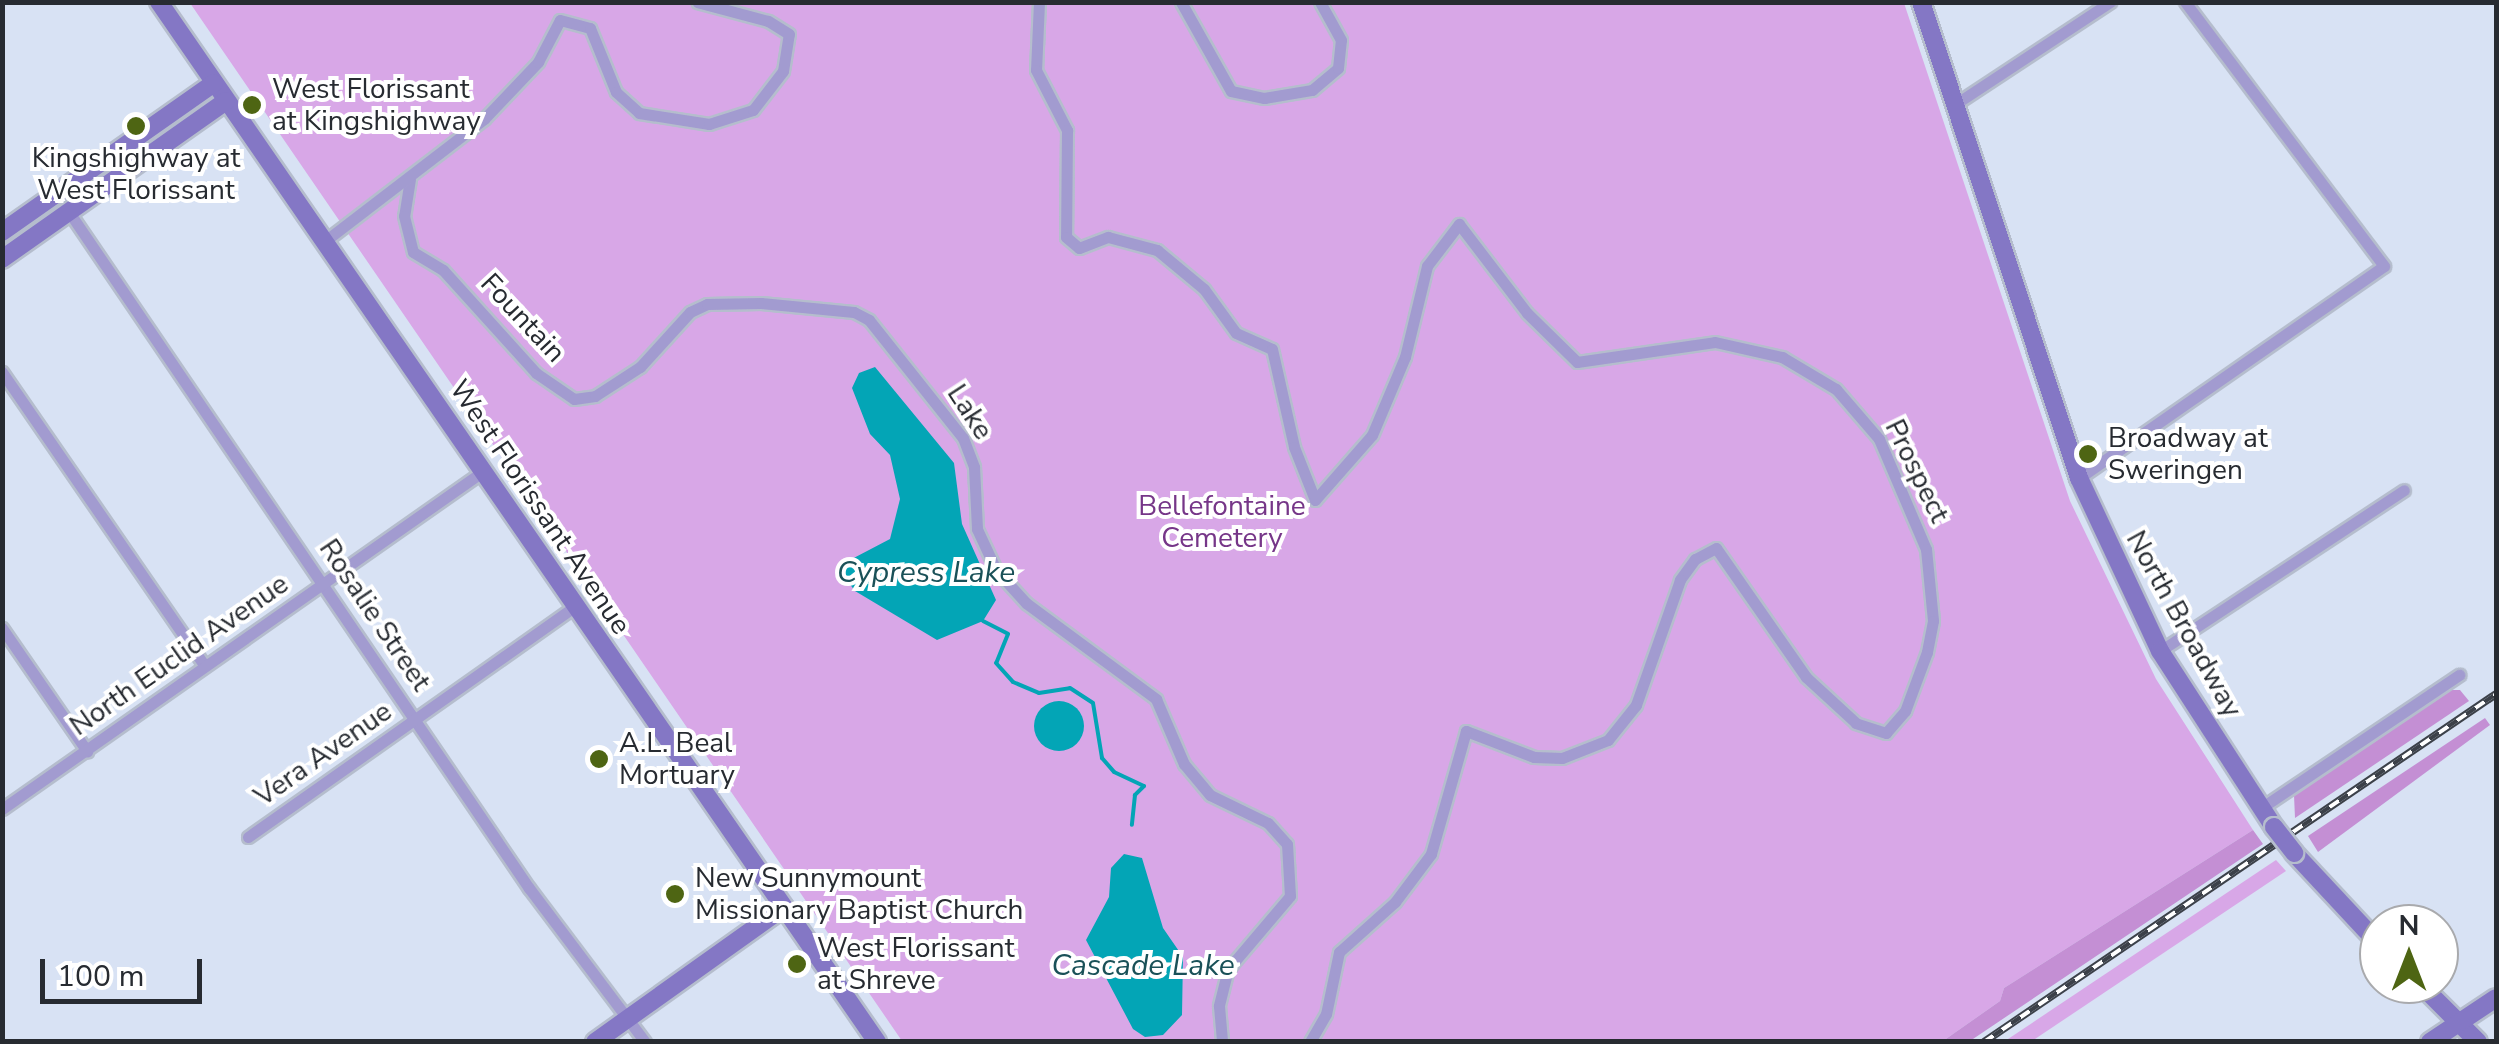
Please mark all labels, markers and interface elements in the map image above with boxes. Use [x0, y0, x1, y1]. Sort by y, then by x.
place label: West Florissant at Kingshighway [272, 72, 481, 138]
marker: West Florissant at Kingshighway [241, 94, 263, 116]
marker: Kingshighway at West Florissant [125, 115, 147, 137]
place label: Kingshighway at West Florissant [32, 141, 240, 207]
street label: Fountain [474, 267, 572, 369]
street label: West Florissant Avenue [442, 373, 638, 641]
street label: Lake [940, 378, 1000, 446]
street label: Prospect [1878, 414, 1956, 528]
place label: Broadway at Sweringen [2108, 421, 2268, 487]
marker: Broadway at Sweringen [2077, 443, 2099, 465]
park label: Bellefontaine Cemetery [1138, 489, 1306, 555]
street label: North Broadway [2119, 525, 2249, 723]
street label: Rosalie Street [312, 533, 438, 697]
water label: Cypress Lake [837, 555, 1015, 591]
street label: North Euclid Avenue [63, 567, 295, 743]
street label: Vera Avenue [248, 694, 398, 814]
place label: A.L. Beal Mortuary [619, 726, 735, 792]
marker: A.L. Beal Mortuary [588, 748, 610, 770]
place label: New Sunnymount Missionary Baptist Church [695, 861, 1023, 927]
marker: New Sunnymount Missionary Baptist Church [664, 883, 686, 905]
north arrow [2359, 904, 2459, 1004]
text: N [2399, 907, 2419, 945]
place label: West Florissant at Shreve [817, 931, 1014, 997]
scale bar [45, 939, 208, 1001]
water label: Cascade Lake [1051, 948, 1235, 984]
marker: West Florissant at Shreve [786, 953, 808, 975]
text: 100 m [57, 956, 144, 997]

